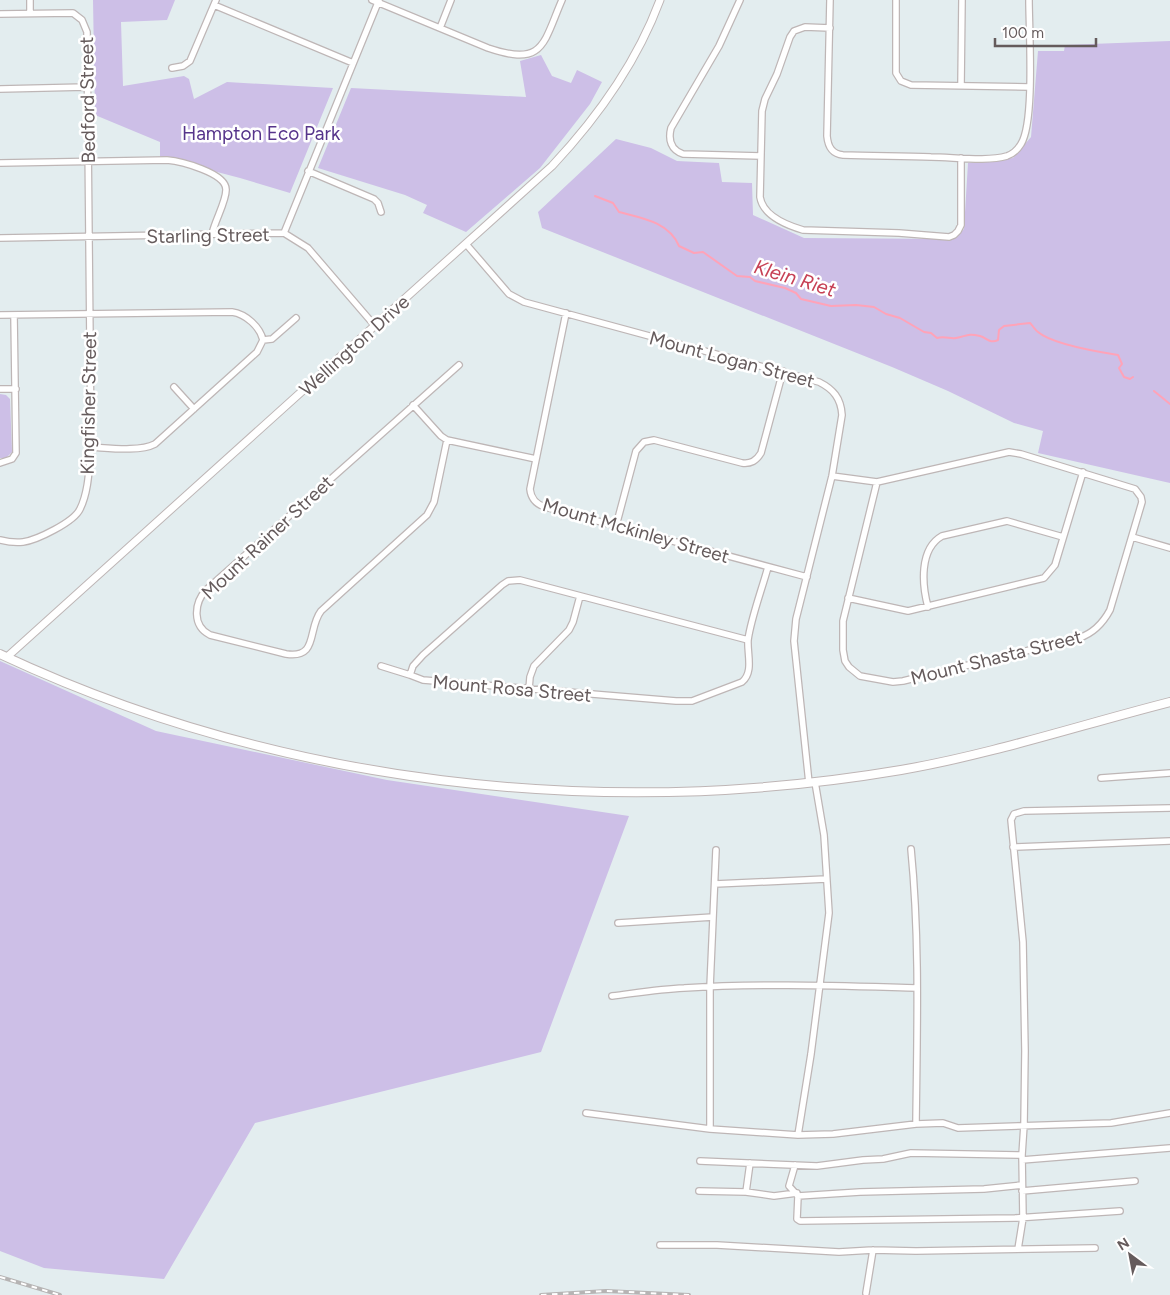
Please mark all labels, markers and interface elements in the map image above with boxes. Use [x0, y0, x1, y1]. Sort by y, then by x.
scale bar [995, 15, 1096, 47]
text: 100 m [1002, 24, 1044, 42]
street label: Bedford Street [75, 37, 100, 163]
park label: Hampton Eco Park [182, 122, 341, 145]
street label: Starling Street [146, 223, 270, 248]
water label: Klein Riet [751, 254, 839, 302]
street label: Wellington Drive [295, 290, 414, 401]
street label: Mount Logan Street [647, 326, 817, 393]
street label: Kingfisher Street [76, 331, 101, 475]
street label: Mount Rainer Street [197, 470, 338, 604]
street label: Mount Mckinley Street [540, 493, 732, 568]
street label: Mount Shasta Street [908, 625, 1084, 690]
street label: Mount Rosa Street [431, 670, 592, 707]
north arrow [1105, 1230, 1155, 1280]
text: N [1114, 1234, 1132, 1254]

